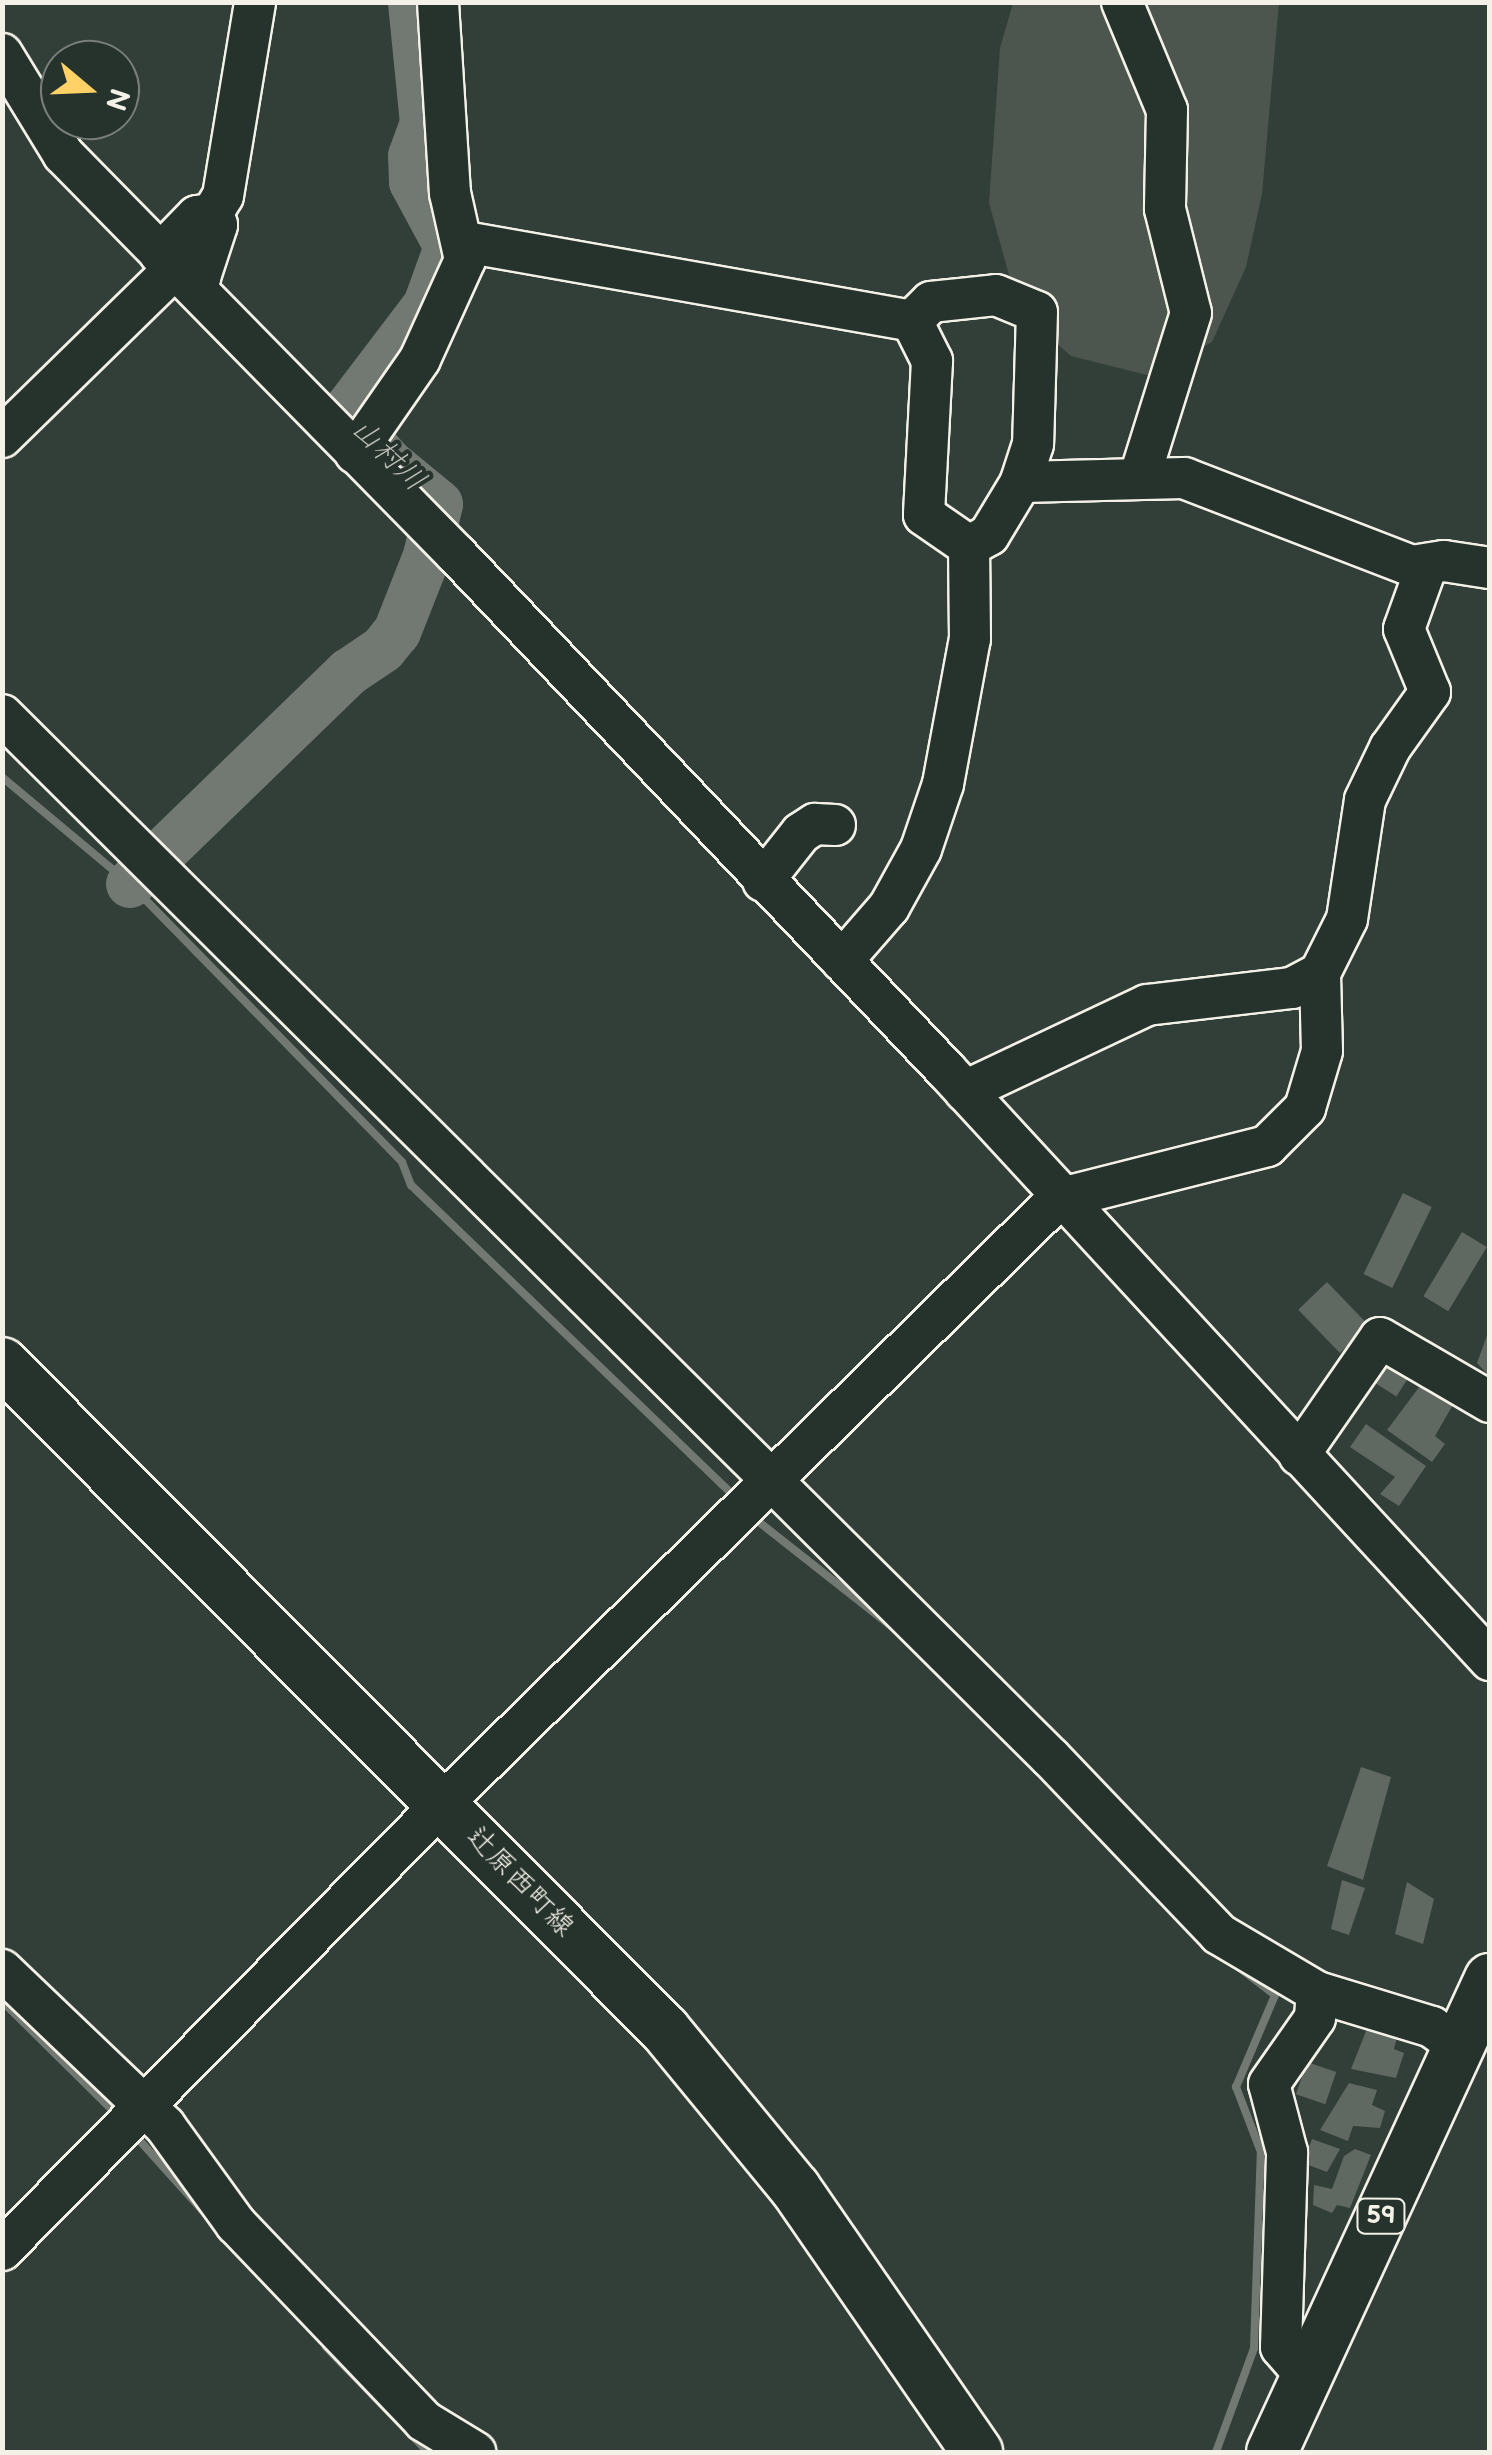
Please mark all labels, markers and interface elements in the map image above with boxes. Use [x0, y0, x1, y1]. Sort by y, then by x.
north arrow [40, 40, 140, 140]
text: N [98, 84, 136, 115]
water label: 山村川 [343, 411, 433, 499]
street label: 辻原西町線 [459, 1820, 581, 1944]
road number: 59 [1356, 2196, 1406, 2236]

